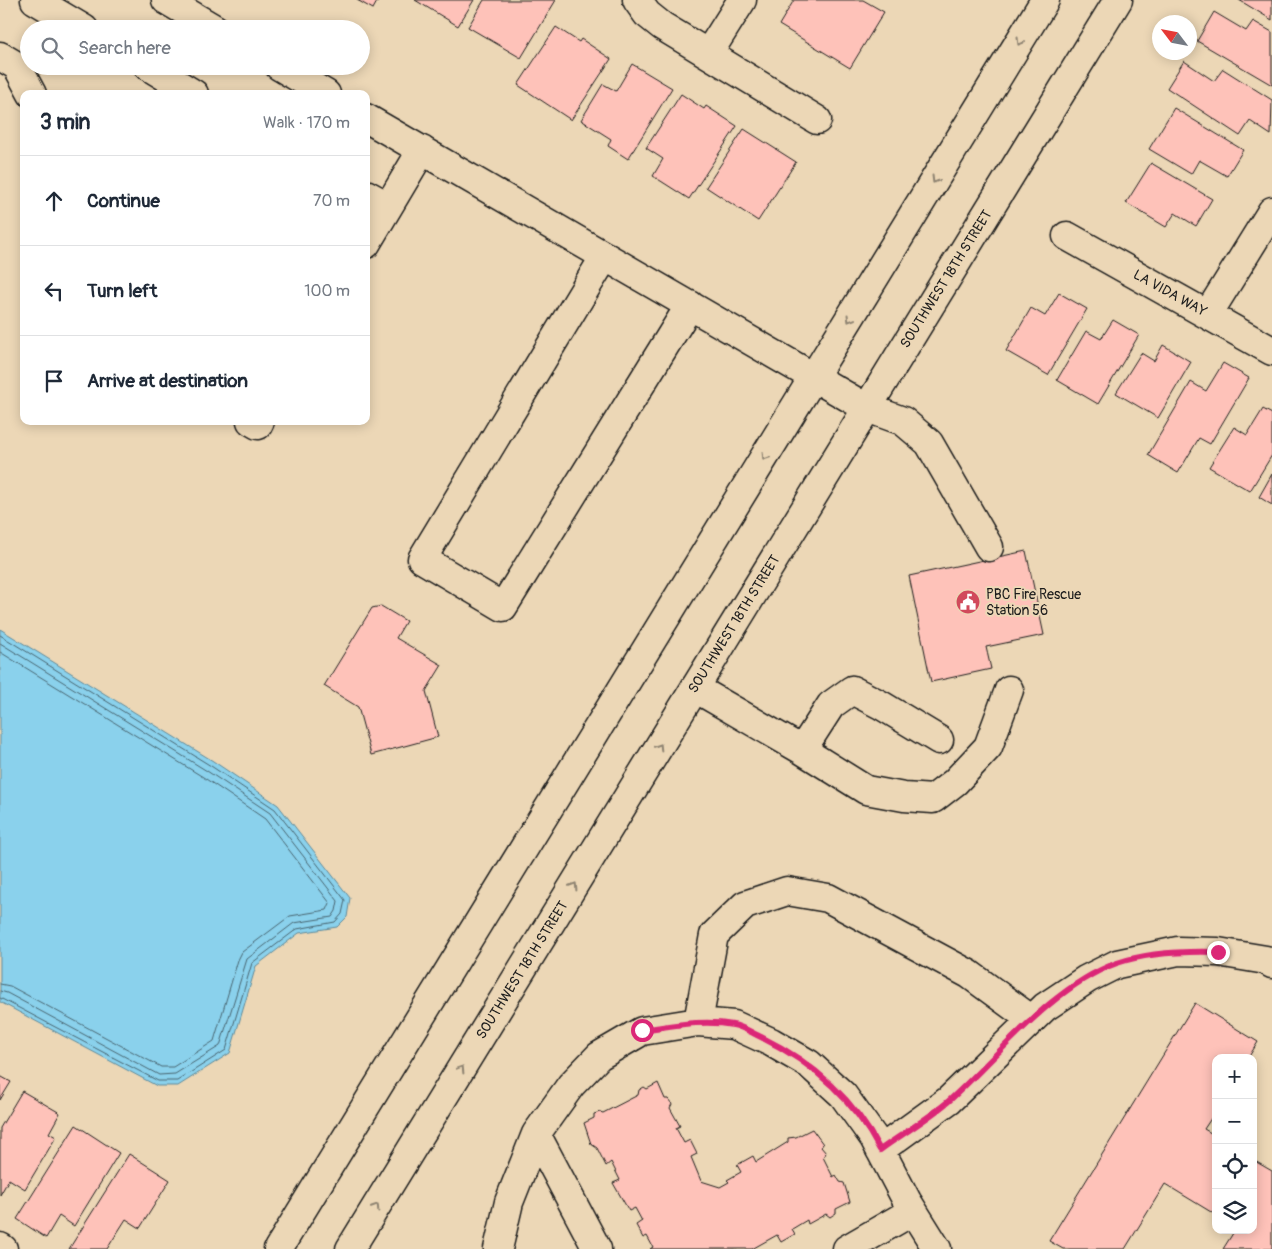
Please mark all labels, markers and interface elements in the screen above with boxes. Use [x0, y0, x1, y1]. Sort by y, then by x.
north arrow [1152, 15, 1197, 60]
search box [20, 20, 370, 75]
icon: search [38, 34, 66, 62]
text: Search here [78, 36, 171, 60]
one-way arrow [1016, 36, 1026, 45]
text: 3 min [40, 109, 90, 136]
text: Walk · 170 m [263, 113, 350, 133]
one-way arrow [931, 175, 941, 184]
icon: ahead [40, 187, 68, 215]
text: Continue [87, 189, 160, 213]
text: 70 m [313, 191, 350, 211]
street label: SOUTHWEST 18TH STREET [896, 207, 996, 351]
street label: LA VIDA WAY [1130, 266, 1210, 320]
icon: left [40, 277, 68, 305]
text: Turn left [87, 279, 157, 303]
text: 100 m [304, 281, 350, 301]
one-way arrow [847, 313, 857, 322]
icon: arrive [40, 367, 68, 395]
text: Arrive at destination [87, 369, 248, 393]
one-way arrow [762, 452, 772, 461]
street label: SOUTHWEST 18TH STREET [684, 552, 784, 696]
place label: PBC Fire Rescue Station 56 [986, 586, 1081, 619]
public building icon: PBC Fire Rescue Station 56 [955, 589, 981, 615]
one-way arrow [652, 744, 662, 753]
one-way arrow [567, 882, 577, 891]
street label: SOUTHWEST 18TH STREET [472, 898, 572, 1042]
route end [1207, 941, 1230, 964]
route start [631, 1019, 654, 1042]
map controls [1212, 1054, 1257, 1234]
button: + [1212, 1054, 1257, 1099]
one-way arrow [455, 1065, 465, 1074]
button: − [1212, 1099, 1257, 1144]
button: locate [1212, 1144, 1257, 1189]
button: layers [1212, 1189, 1257, 1234]
one-way arrow [370, 1204, 379, 1213]

